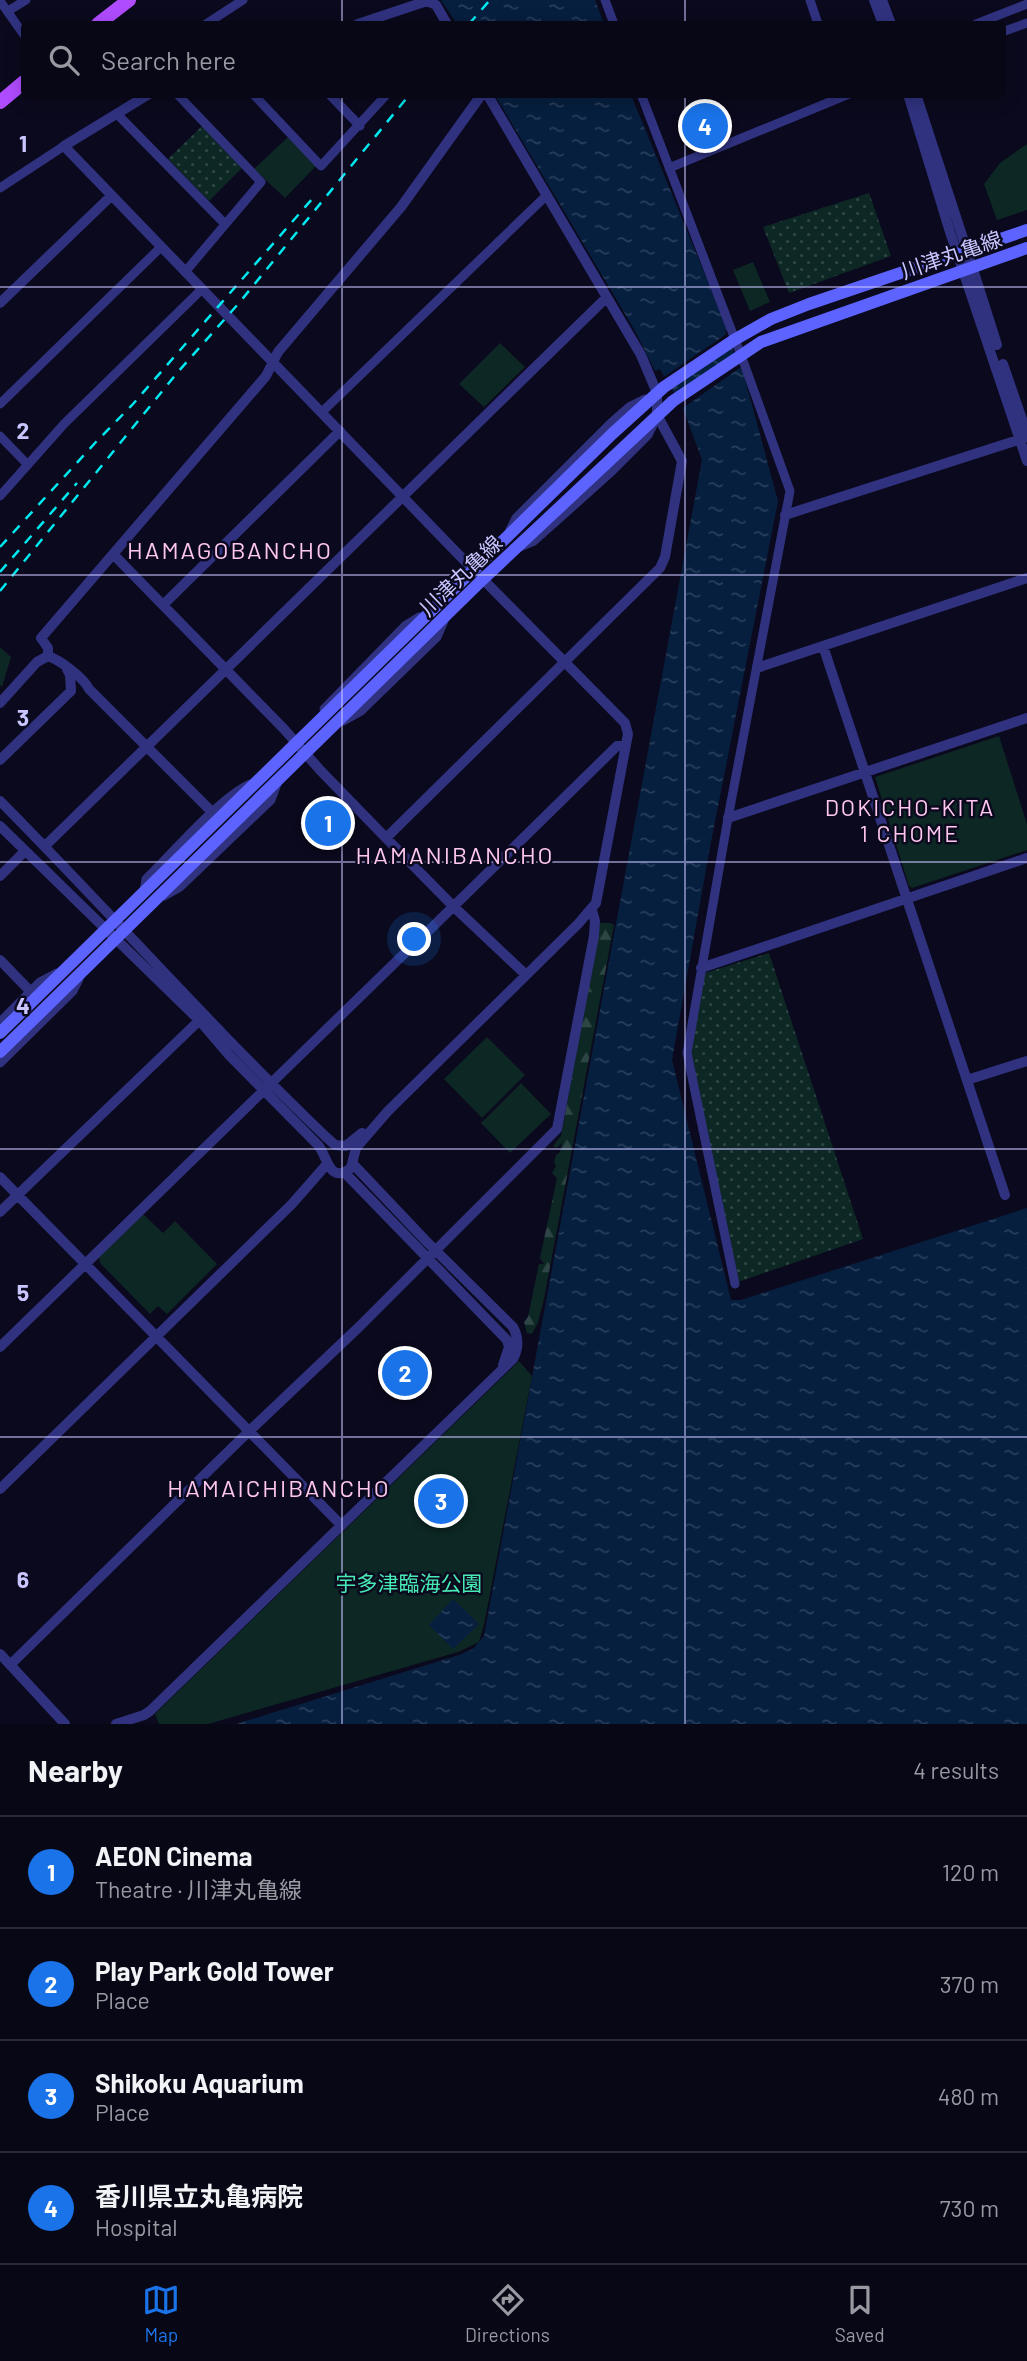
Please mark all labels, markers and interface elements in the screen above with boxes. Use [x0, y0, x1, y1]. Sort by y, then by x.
search box [21, 21, 1006, 98]
icon: search [45, 41, 83, 79]
text: Search here [101, 44, 236, 75]
pin: 4 [682, 100, 728, 152]
text: 1 [19, 129, 27, 157]
street label: 川津丸亀線 [897, 225, 1005, 283]
text: 2 [17, 416, 29, 444]
street label: 川津丸亀線 [414, 530, 506, 620]
district label: HAMAGOBANCHO [127, 535, 333, 564]
text: 3 [17, 703, 29, 731]
district label: DOKICHO-KITA 1 CHOME [825, 793, 995, 847]
pin: 1 [305, 797, 351, 849]
district label: HAMANIBANCHO [355, 840, 555, 869]
your location [397, 922, 431, 956]
text: 4 [16, 991, 30, 1019]
text: 5 [17, 1278, 29, 1306]
pin: 2 [382, 1347, 428, 1399]
district label: HAMAICHIBANCHO [167, 1473, 391, 1502]
pin: 3 [418, 1475, 464, 1527]
text: 6 [17, 1565, 29, 1593]
park label: 宇多津臨海公園 [336, 1570, 483, 1595]
text: Nearby [28, 1752, 123, 1788]
text: 4 results [913, 1756, 999, 1784]
text: AEON Cinema [95, 1840, 252, 1871]
text: 1 [47, 1858, 55, 1886]
text: 120 m [942, 1858, 999, 1886]
text: Theatre · 川津丸亀線 [95, 1875, 302, 1903]
text: Play Park Gold Tower [95, 1955, 334, 1986]
text: 2 [45, 1970, 57, 1998]
text: 370 m [940, 1970, 999, 1998]
text: Place [95, 1986, 150, 2014]
text: Shikoku Aquarium [95, 2067, 304, 2098]
text: 3 [45, 2082, 57, 2110]
text: 480 m [938, 2082, 999, 2110]
text: Place [95, 2098, 150, 2126]
text: 香川県立丸亀病院 [95, 2180, 303, 2211]
text: 4 [44, 2194, 58, 2222]
text: 730 m [940, 2194, 999, 2222]
text: Hospital [95, 2213, 178, 2241]
tab: Map [142, 2281, 180, 2346]
tab: Directions [465, 2281, 550, 2346]
tab: Saved [835, 2281, 885, 2346]

